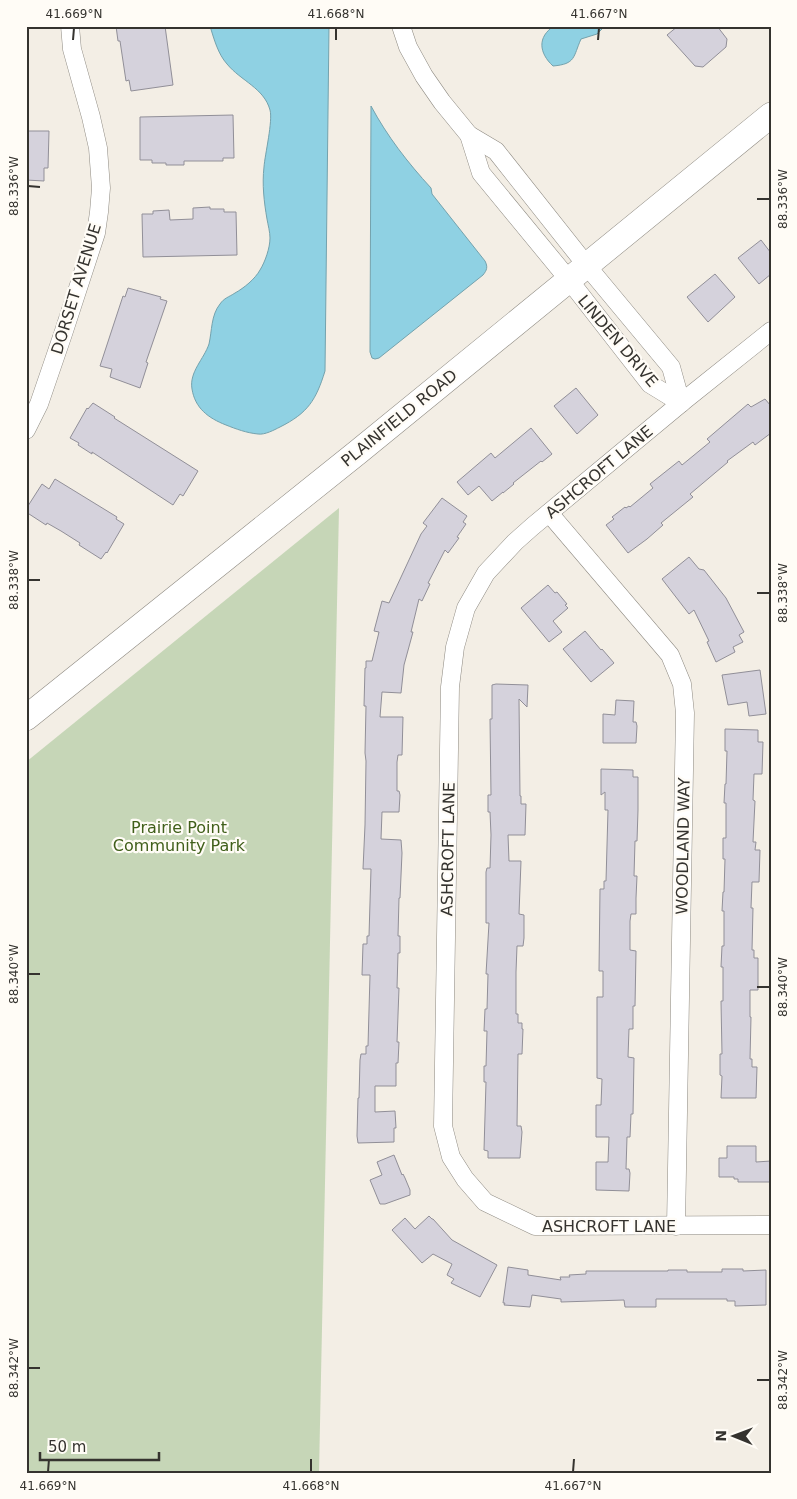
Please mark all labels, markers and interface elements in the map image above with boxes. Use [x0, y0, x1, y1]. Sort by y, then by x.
text: 41.669°N [46, 7, 102, 21]
text: 41.668°N [308, 7, 364, 21]
text: 41.667°N [571, 7, 627, 21]
text: 88.336°W [7, 156, 21, 216]
text: 88.336°W [776, 169, 790, 229]
street label: DORSET AVENUE [47, 221, 105, 357]
street label: LINDEN DRIVE [574, 291, 662, 391]
street label: PLAINFIELD ROAD [337, 365, 461, 471]
street label: ASHCROFT LANE [542, 422, 656, 522]
text: 88.338°W [7, 550, 21, 610]
text: 88.338°W [776, 563, 790, 623]
street label: WOODLAND WAY [672, 777, 694, 915]
street label: ASHCROFT LANE [437, 782, 459, 916]
park label: Prairie Point Community Park [113, 818, 246, 855]
text: 88.340°W [7, 944, 21, 1004]
text: 88.340°W [776, 957, 790, 1017]
street label: ASHCROFT LANE [542, 1217, 676, 1236]
text: 88.342°W [7, 1338, 21, 1398]
text: 88.342°W [776, 1350, 790, 1410]
north arrow [710, 1412, 760, 1462]
scale bar [40, 1429, 159, 1461]
text: N [713, 1430, 729, 1442]
text: 50 m [48, 1438, 86, 1456]
text: 41.669°N [20, 1479, 76, 1493]
text: 41.668°N [283, 1479, 339, 1493]
text: 41.667°N [545, 1479, 601, 1493]

